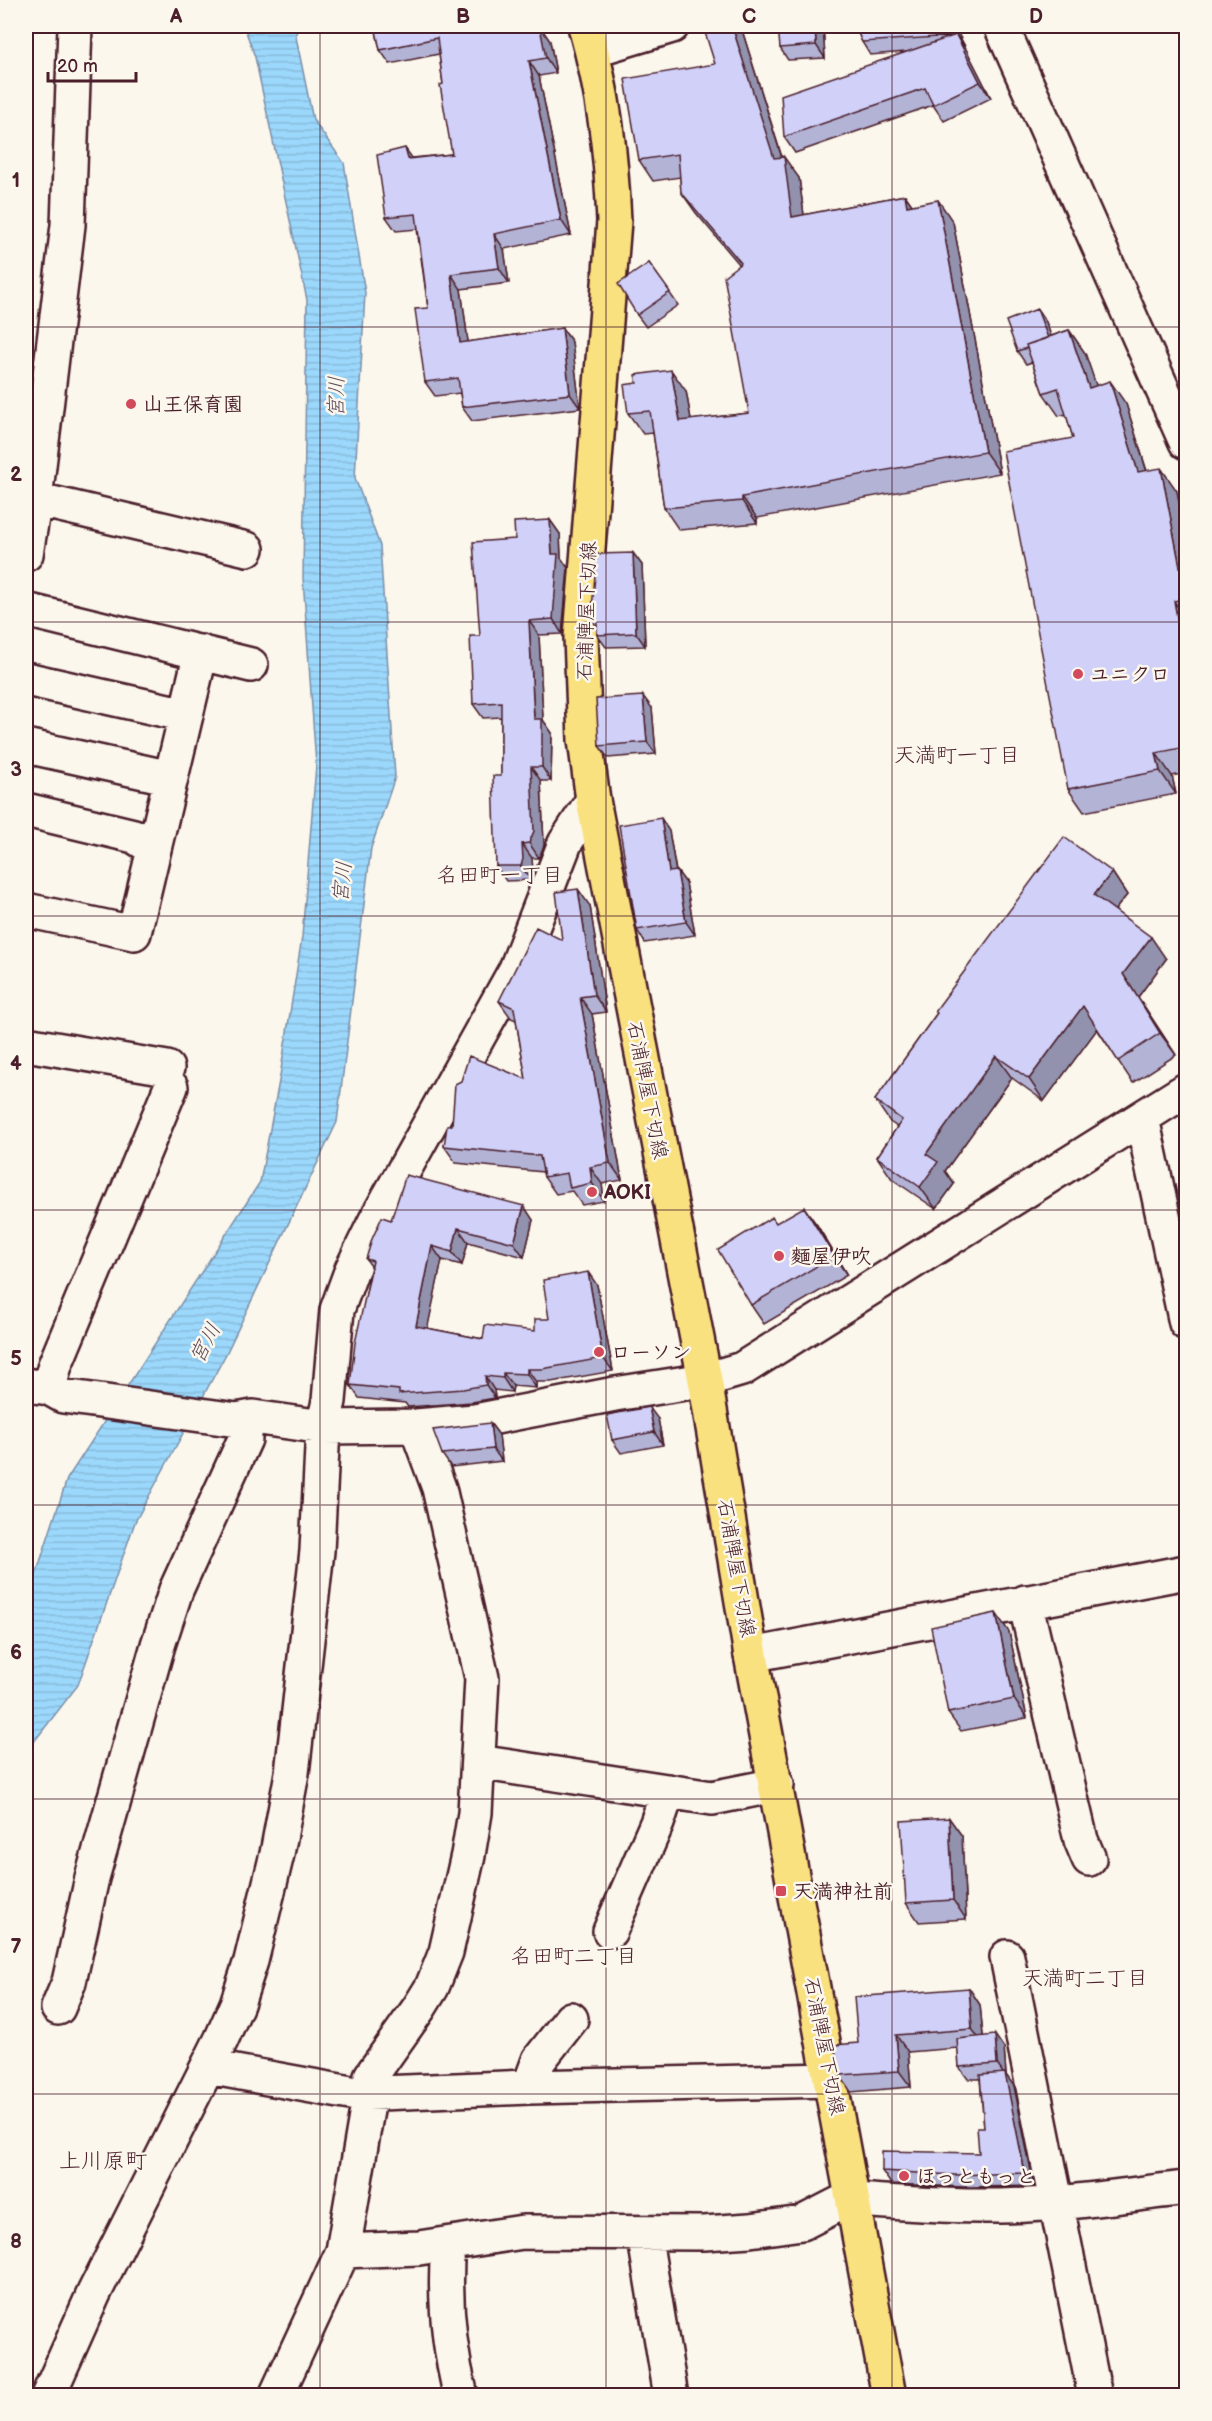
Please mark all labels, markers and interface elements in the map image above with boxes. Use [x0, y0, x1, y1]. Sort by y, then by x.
text: A [169, 5, 183, 29]
text: B [456, 5, 470, 29]
text: C [742, 5, 756, 29]
text: D [1029, 5, 1043, 29]
scale bar [48, 45, 136, 83]
text: 20 m [57, 56, 98, 77]
text: 1 [12, 169, 20, 193]
water label: 宮川 [324, 376, 349, 418]
place label: 山王保育園 [143, 393, 243, 417]
marker: 山王保育園 [124, 397, 138, 411]
text: 2 [10, 463, 22, 487]
street label: 石浦陣屋下切線 [573, 541, 601, 681]
place label: ユニクロ [1090, 663, 1170, 687]
marker: ユニクロ [1071, 667, 1085, 681]
district label: 天満町一丁目 [894, 743, 1020, 768]
text: 3 [10, 758, 22, 782]
water label: 宮川 [328, 860, 357, 904]
district label: 名田町一丁目 [437, 863, 563, 888]
street label: 石浦陣屋下切線 [622, 1019, 672, 1161]
text: 4 [10, 1052, 22, 1076]
place label: AOKI [603, 1181, 651, 1205]
marker: AOKI [585, 1185, 599, 1199]
place label: 麵屋伊吹 [791, 1245, 871, 1269]
marker: 麵屋伊吹 [772, 1249, 786, 1263]
water label: 宮川 [185, 1319, 226, 1368]
place label: ローソン [611, 1341, 691, 1365]
marker: ローソン [592, 1345, 606, 1359]
text: 5 [10, 1347, 22, 1371]
street label: 石浦陣屋下切線 [712, 1497, 760, 1639]
text: 6 [10, 1641, 22, 1665]
place label: 天満神社前 [793, 1880, 893, 1904]
marker: 天満神社前 [774, 1884, 788, 1898]
text: 7 [10, 1935, 22, 1959]
district label: 名田町二丁目 [511, 1944, 637, 1969]
district label: 天満町二丁目 [1022, 1966, 1148, 1991]
street label: 石浦陣屋下切線 [799, 1975, 849, 2117]
district label: 上川原町 [59, 2148, 147, 2175]
place label: ほっともっと [916, 2165, 1036, 2189]
marker: ほっともっと [897, 2169, 911, 2183]
text: 8 [10, 2230, 22, 2254]

